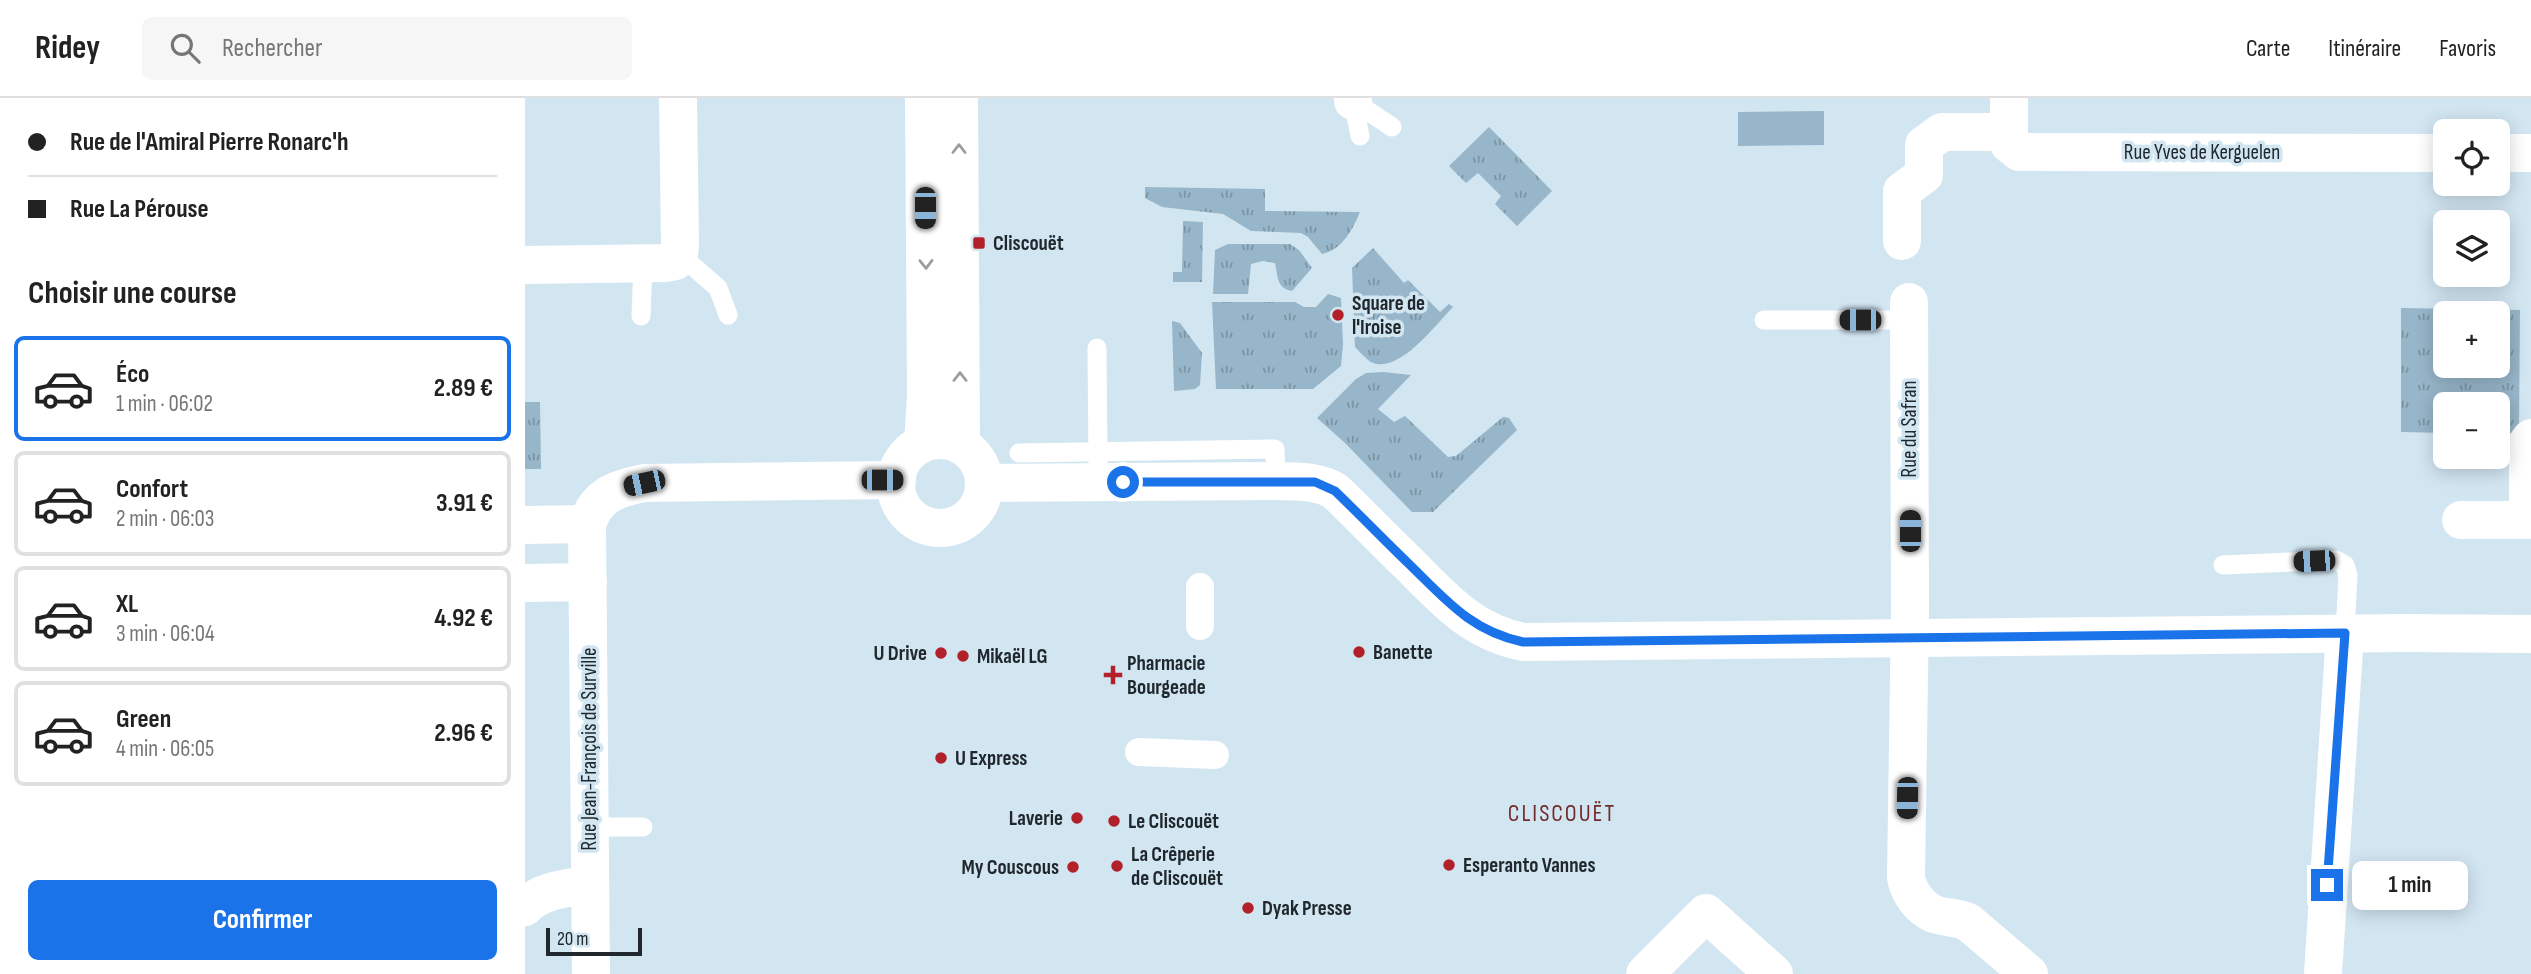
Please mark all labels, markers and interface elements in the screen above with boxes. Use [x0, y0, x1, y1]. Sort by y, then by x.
search box [142, 17, 632, 80]
text: Ridey [35, 28, 100, 68]
icon: search [166, 29, 204, 67]
text: Rechercher [222, 33, 323, 64]
text: Carte [2246, 34, 2290, 63]
text: Itinéraire [2328, 34, 2401, 63]
text: Favoris [2439, 34, 2496, 63]
map controls [2433, 119, 2510, 469]
button: locate [2433, 119, 2510, 196]
text: Rue de l'Amiral Pierre Ronarc'h [70, 127, 349, 158]
street label: Rue Yves de Kerguelen [2124, 140, 2280, 165]
one-way arrow [951, 143, 967, 154]
car [915, 187, 936, 229]
text: Rue La Pérouse [70, 194, 209, 225]
button: layers [2433, 210, 2510, 287]
place label: Cliscouët [993, 231, 1064, 256]
marker: Cliscouët [971, 235, 987, 251]
one-way arrow [918, 259, 934, 270]
text: Choisir une course [28, 274, 237, 313]
place label: Square de l'Iroise [1352, 291, 1425, 340]
button: + [2433, 301, 2510, 378]
marker: Square de l'Iroise [1330, 307, 1346, 323]
car [1840, 310, 1882, 331]
icon: car [32, 357, 95, 420]
text: Éco [116, 359, 149, 390]
one-way arrow [952, 371, 968, 381]
text: 2.89 € [434, 373, 493, 404]
street label: Rue du Safran [1897, 380, 1922, 478]
text: 1 min · 06:02 [116, 390, 213, 418]
button: − [2433, 392, 2510, 469]
route start [1107, 466, 1139, 498]
car [622, 468, 667, 498]
car [862, 470, 904, 491]
icon: car [32, 472, 95, 535]
text: Confort [116, 474, 188, 505]
text: 3.91 € [436, 488, 493, 519]
text: 2 min · 06:03 [116, 505, 214, 533]
car [1900, 510, 1921, 552]
car [2293, 550, 2336, 572]
icon: car [32, 587, 95, 650]
text: XL [116, 589, 138, 620]
text: 4.92 € [434, 603, 493, 634]
text: 3 min · 06:04 [116, 620, 215, 648]
place label: Banette [1373, 640, 1433, 665]
place label: U Drive [874, 641, 927, 666]
place label: Mikaël LG [977, 644, 1047, 669]
marker: Banette [1351, 644, 1367, 660]
marker: U Drive [933, 645, 949, 661]
street label: Rue Jean-François de Surville [577, 647, 602, 851]
marker: Mikaël LG [955, 648, 971, 664]
place label: Pharmacie Bourgeade [1127, 651, 1206, 700]
marker: Pharmacie Bourgeade [1105, 667, 1121, 683]
icon: car [32, 702, 95, 765]
text: Green [116, 704, 171, 735]
text: 2.96 € [434, 718, 493, 749]
text: 4 min · 06:05 [116, 735, 214, 763]
place label: U Express [955, 746, 1027, 771]
marker: U Express [933, 750, 949, 766]
car [1897, 777, 1918, 819]
district label: CLISCOUËT [1508, 799, 1616, 828]
place label: Laverie [1009, 806, 1063, 831]
place label: Le Cliscouët [1128, 809, 1219, 834]
marker: Laverie [1069, 810, 1085, 826]
marker: Le Cliscouët [1106, 813, 1122, 829]
place label: La Crêperie de Cliscouët [1131, 842, 1223, 891]
place label: Esperanto Vannes [1463, 853, 1596, 878]
place label: My Couscous [961, 855, 1059, 880]
marker: Esperanto Vannes [1441, 857, 1457, 873]
marker: La Crêperie de Cliscouët [1109, 858, 1125, 874]
marker: My Couscous [1065, 859, 1081, 875]
callout: 1 min [2351, 860, 2467, 910]
route end [2311, 869, 2343, 901]
text: 1 min [2389, 871, 2431, 899]
button: Confirmer [28, 880, 497, 960]
place label: Dyak Presse [1262, 896, 1352, 921]
marker: Dyak Presse [1240, 900, 1256, 916]
scale bar [546, 925, 642, 957]
text: 20 m [557, 928, 589, 951]

